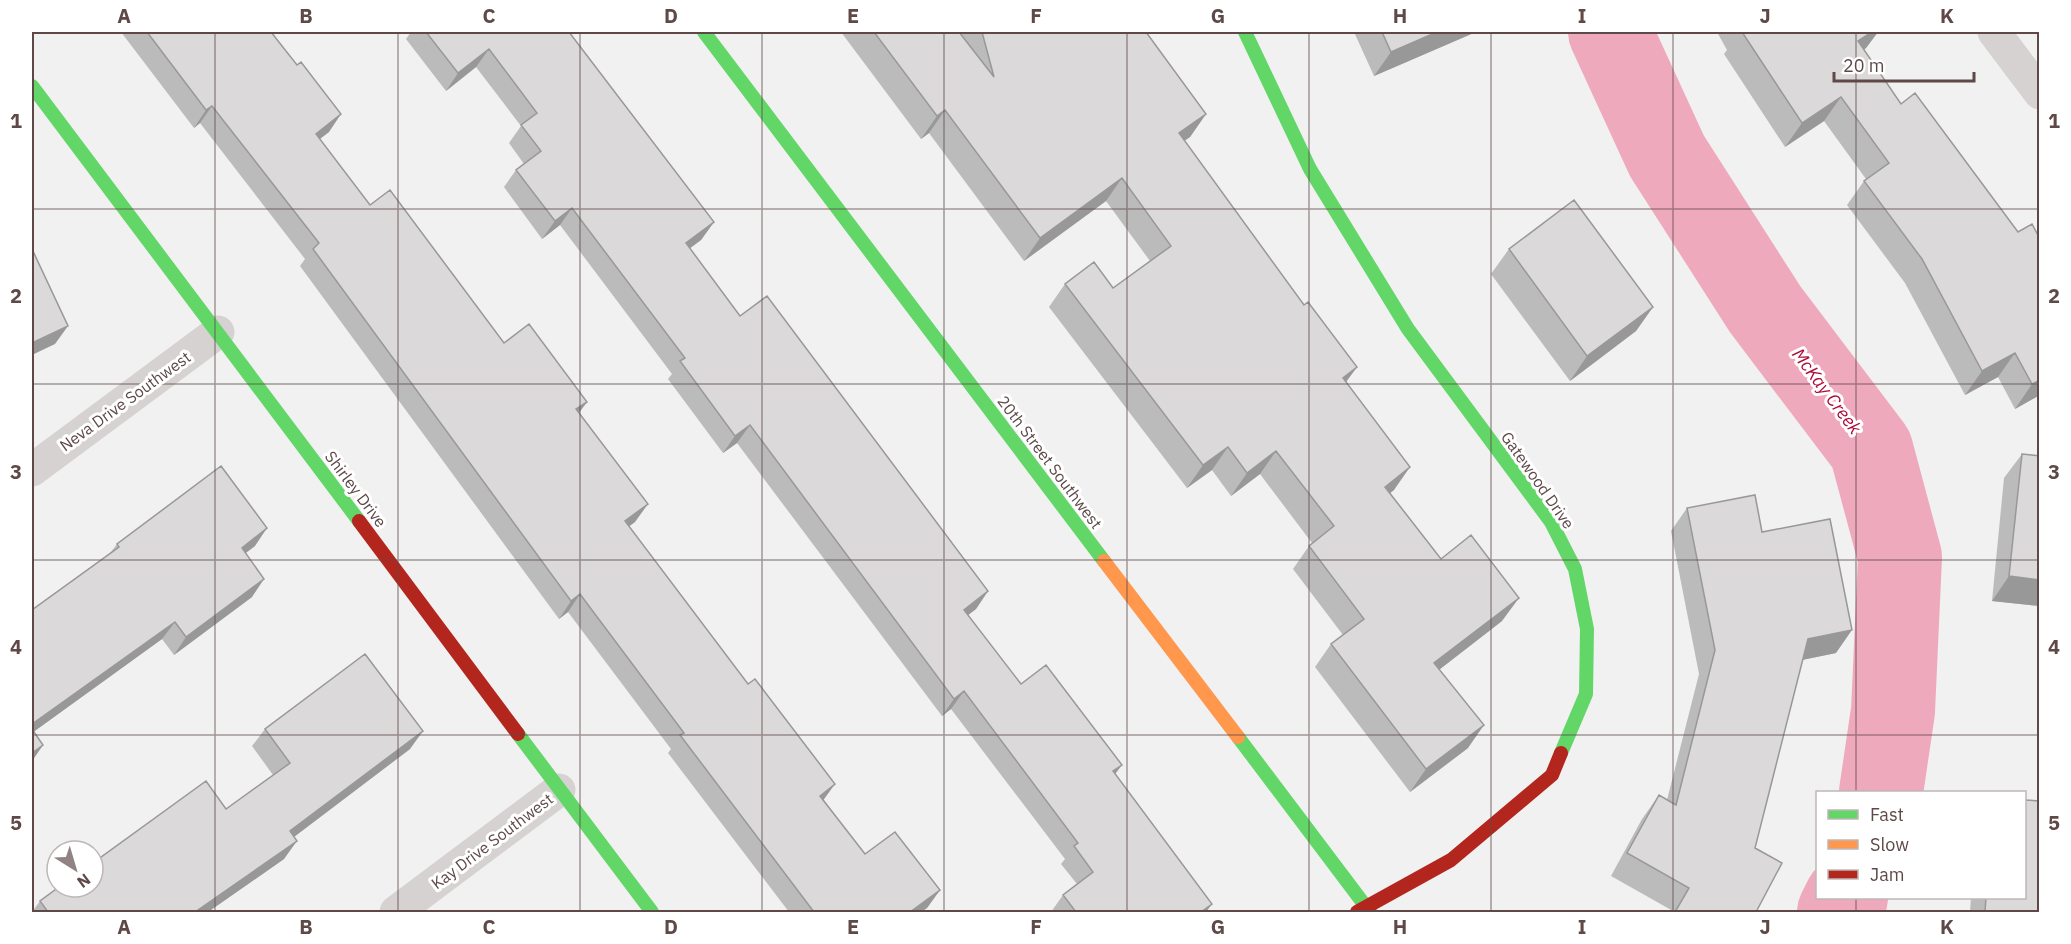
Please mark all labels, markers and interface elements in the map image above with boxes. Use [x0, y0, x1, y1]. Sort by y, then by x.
text: A [117, 2, 131, 29]
text: B [299, 2, 313, 29]
text: C [482, 2, 496, 29]
text: D [664, 2, 678, 29]
text: E [847, 2, 859, 29]
text: F [1030, 2, 1042, 29]
text: G [1211, 2, 1225, 29]
text: H [1393, 2, 1407, 29]
text: I [1578, 2, 1586, 29]
text: J [1759, 2, 1771, 29]
text: K [1940, 2, 1954, 29]
scale bar [1834, 45, 1974, 83]
text: 20 m [1843, 54, 1885, 77]
text: 1 [10, 107, 22, 134]
text: 1 [2048, 107, 2060, 134]
text: 2 [10, 282, 22, 309]
text: 2 [2048, 282, 2060, 309]
water label: McKay Creek [1787, 343, 1867, 439]
street label: Neva Drive Southwest [56, 347, 194, 455]
street label: 20th Street Southwest [993, 391, 1107, 533]
street label: Gatewood Drive [1497, 427, 1579, 533]
street label: Shirley Drive [321, 447, 391, 531]
text: 3 [10, 458, 22, 485]
text: 3 [2048, 458, 2060, 485]
text: 4 [10, 633, 22, 660]
text: 4 [2048, 633, 2060, 660]
street label: Kay Drive Southwest [427, 789, 557, 893]
legend [1816, 791, 2026, 899]
text: Fast [1870, 803, 1904, 826]
text: 5 [10, 809, 22, 836]
text: 5 [2048, 809, 2060, 836]
text: Slow [1870, 833, 1909, 856]
north arrow [45, 839, 105, 899]
text: Jam [1870, 863, 1905, 886]
text: N [73, 870, 95, 892]
text: A [117, 913, 131, 940]
text: B [299, 913, 313, 940]
text: C [482, 913, 496, 940]
text: D [664, 913, 678, 940]
text: E [847, 913, 859, 940]
text: F [1030, 913, 1042, 940]
text: G [1211, 913, 1225, 940]
text: H [1393, 913, 1407, 940]
text: I [1578, 913, 1586, 940]
text: J [1759, 913, 1771, 940]
text: K [1940, 913, 1954, 940]

